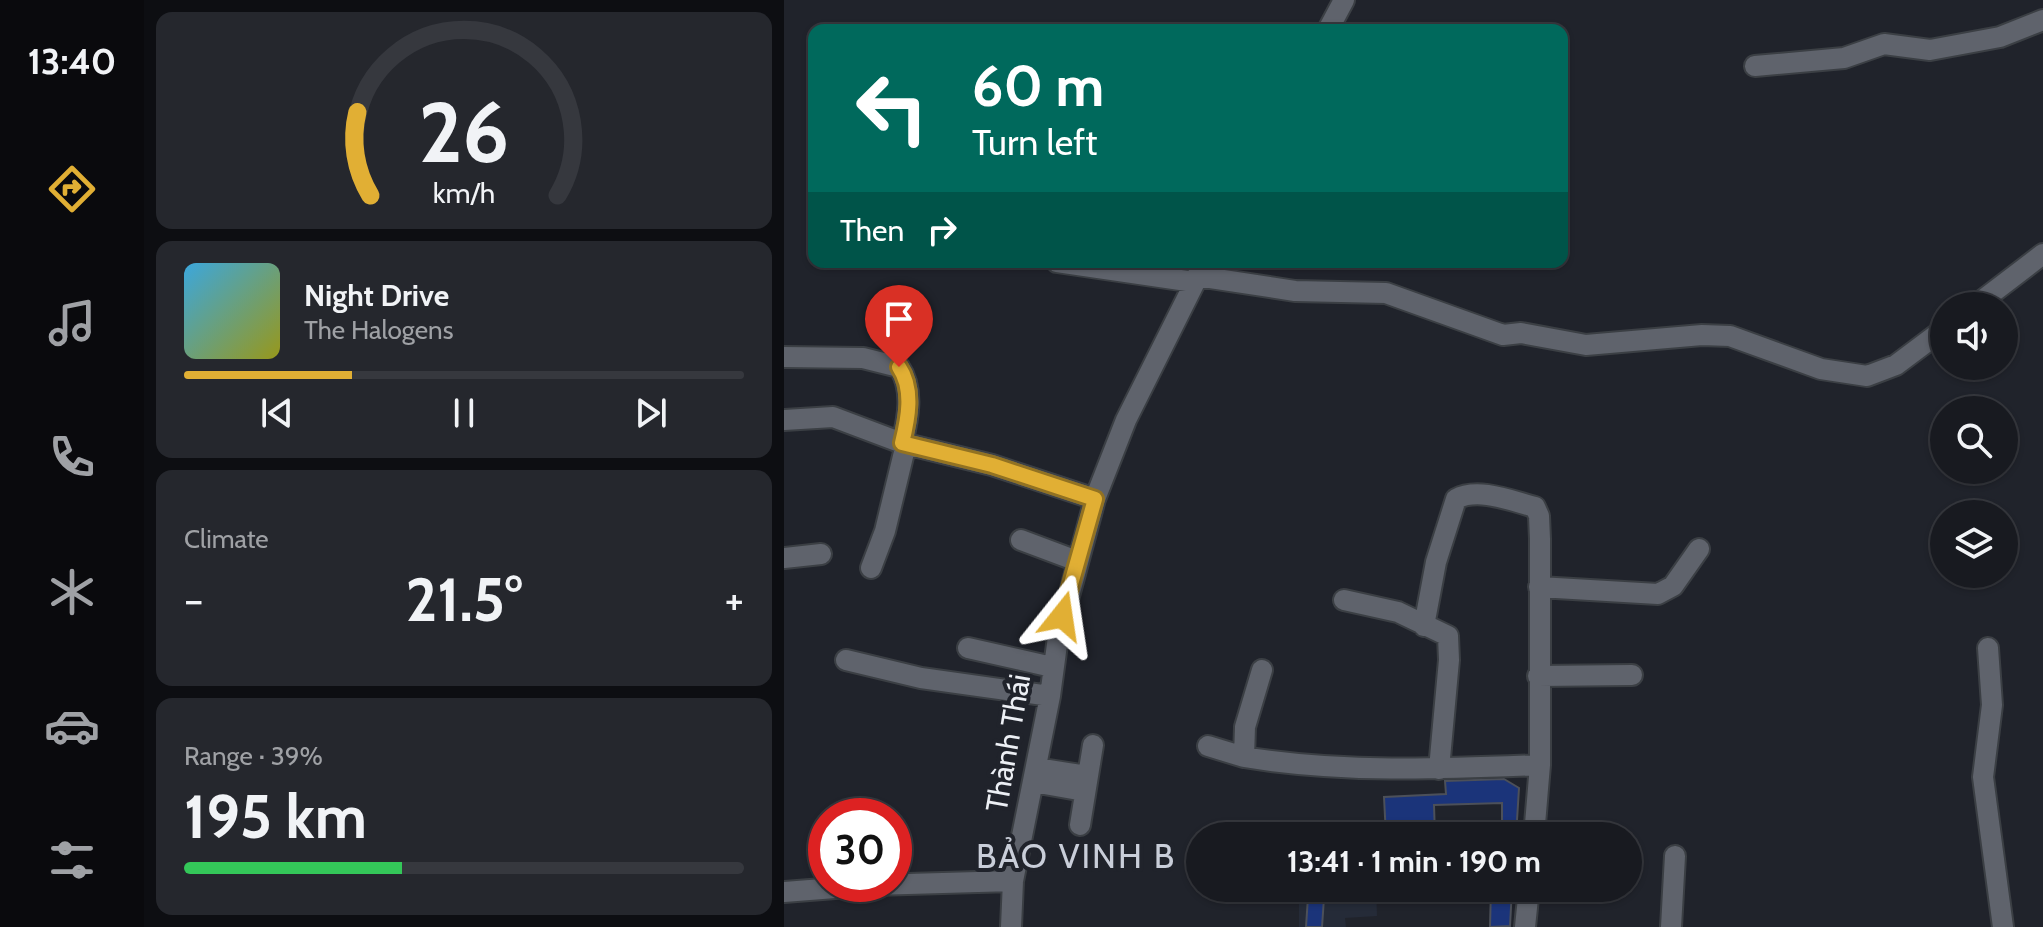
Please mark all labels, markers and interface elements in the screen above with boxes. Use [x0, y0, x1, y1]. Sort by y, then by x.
text: 13:40 [28, 39, 116, 83]
text: 60 m [972, 52, 1104, 120]
icon: left [840, 56, 944, 160]
text: 26 [419, 82, 509, 183]
text: Turn left [972, 120, 1097, 164]
icon: directions [44, 161, 100, 217]
text: km/h [433, 176, 495, 211]
icon: right [920, 208, 964, 252]
text: Then [840, 212, 904, 249]
text: Night Drive [304, 277, 449, 314]
pin [865, 285, 933, 367]
map controls [1930, 292, 2018, 588]
button: sound [1930, 292, 2018, 380]
icon: music [44, 295, 100, 351]
icon: arrive [877, 297, 921, 341]
text: The Halogens [304, 314, 453, 346]
icon: previous [255, 391, 299, 435]
icon: pause [442, 391, 486, 435]
icon: next [629, 391, 673, 435]
button: search [1930, 396, 2018, 484]
icon: phone [44, 429, 100, 485]
button: layers [1930, 500, 2018, 588]
text: Climate [184, 523, 269, 555]
text: 21.5° [406, 563, 522, 636]
icon: climate [44, 564, 100, 620]
text: − [184, 573, 203, 626]
text: + [725, 573, 744, 626]
position arrow [1020, 574, 1104, 658]
street label: Thành Thái [978, 671, 1038, 815]
icon: car [44, 698, 100, 754]
text: Range · 39% [184, 740, 323, 772]
text: 195 km [184, 780, 367, 853]
speed limit sign: 30 [808, 798, 912, 902]
icon: filters [44, 832, 100, 888]
district label: BẢO VINH B [976, 835, 1176, 877]
text: 13:41 · 1 min · 190 m [1287, 843, 1541, 880]

